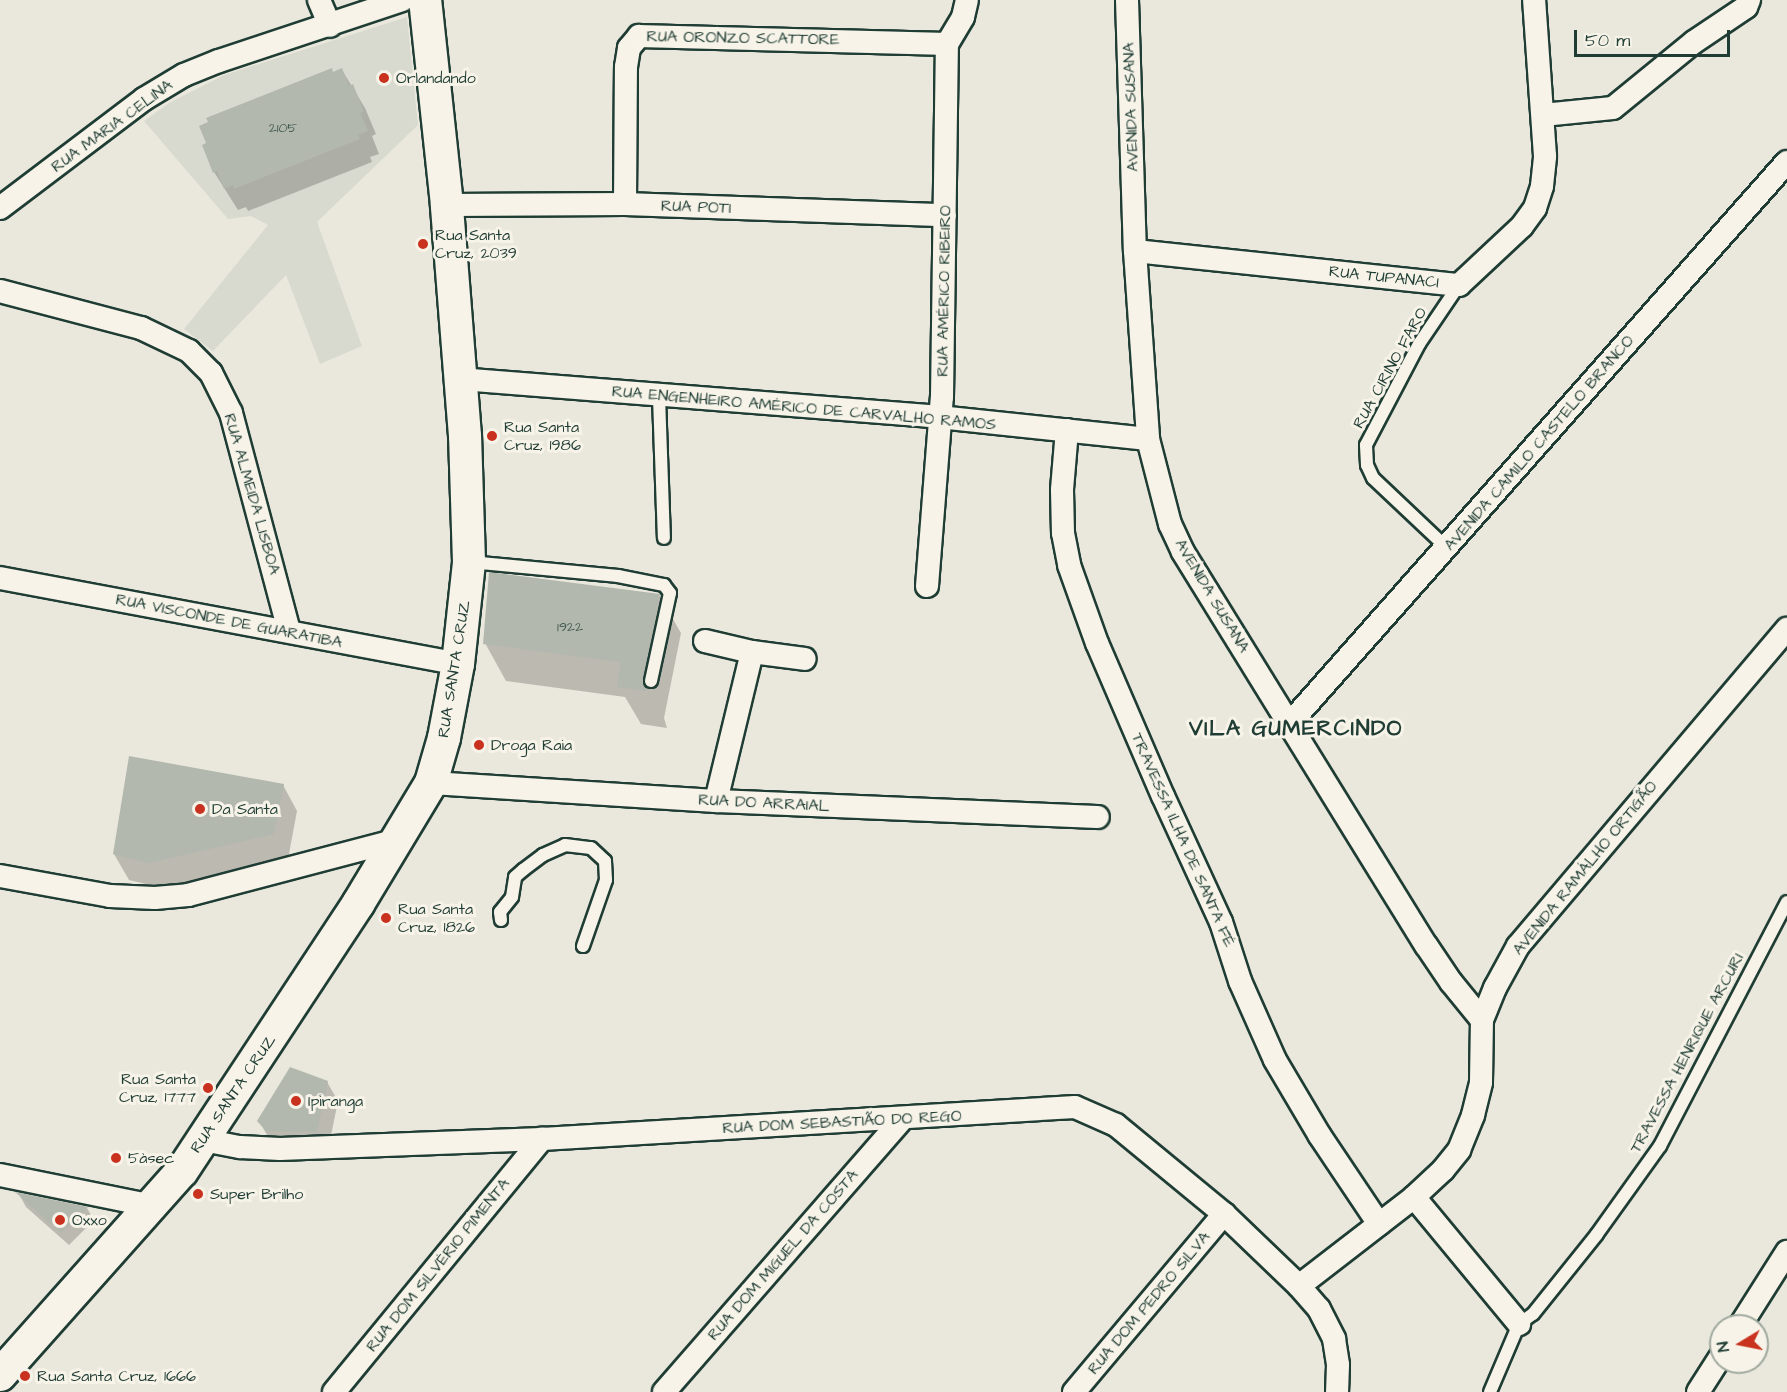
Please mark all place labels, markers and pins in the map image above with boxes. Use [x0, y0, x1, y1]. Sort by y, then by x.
place label: Orlandando [396, 68, 476, 88]
marker: Orlandando [377, 71, 391, 85]
place label: Rua Santa Cruz, 2039 [435, 225, 517, 263]
marker: Rua Santa Cruz, 2039 [416, 237, 430, 251]
place label: Rua Santa Cruz, 1986 [504, 417, 581, 455]
marker: Rua Santa Cruz, 1986 [485, 429, 499, 443]
place label: Droga Raia [491, 735, 572, 755]
marker: Droga Raia [472, 738, 486, 752]
place label: Da Santa [212, 799, 278, 819]
marker: Da Santa [193, 802, 207, 816]
place label: Rua Santa Cruz, 1826 [398, 899, 475, 937]
marker: Rua Santa Cruz, 1826 [379, 911, 393, 925]
place label: Rua Santa Cruz, 1777 [119, 1069, 196, 1107]
marker: Rua Santa Cruz, 1777 [201, 1081, 215, 1095]
place label: Ipiranga [308, 1091, 363, 1111]
marker: Ipiranga [289, 1094, 303, 1108]
place label: 5àsec [128, 1148, 174, 1168]
marker: 5àsec [109, 1151, 123, 1165]
place label: Super Brilho [210, 1184, 303, 1204]
marker: Super Brilho [191, 1187, 205, 1201]
place label: Oxxo [72, 1210, 107, 1230]
marker: Oxxo [53, 1213, 67, 1227]
place label: Rua Santa Cruz, 1666 [37, 1366, 196, 1386]
marker: Rua Santa Cruz, 1666 [18, 1369, 32, 1383]

